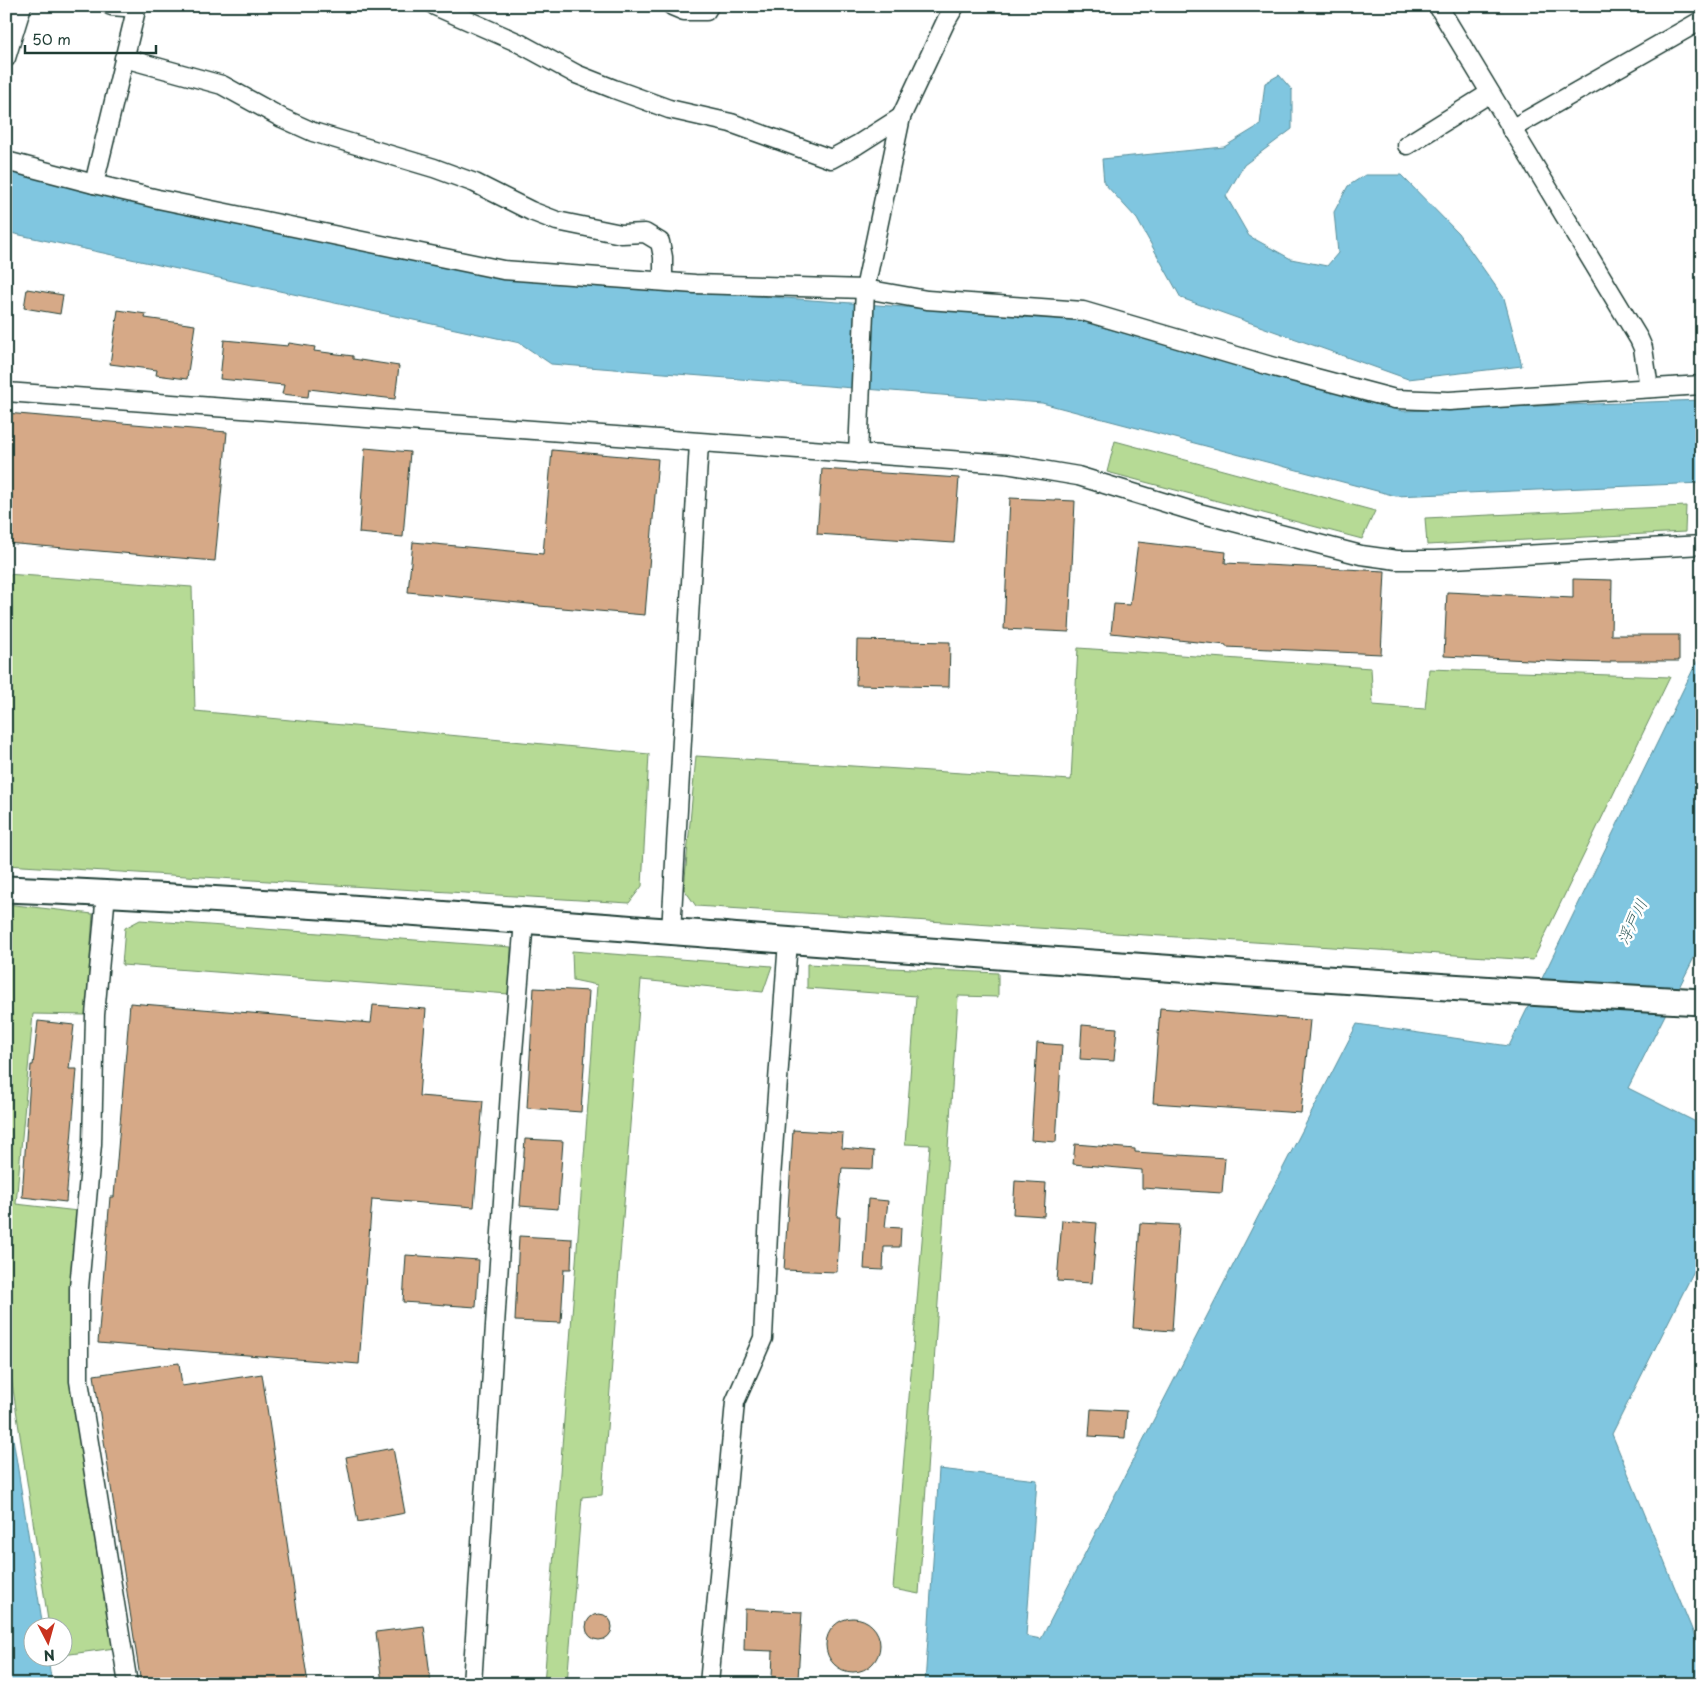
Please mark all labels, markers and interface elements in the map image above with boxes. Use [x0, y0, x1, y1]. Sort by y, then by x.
scale bar [25, 22, 156, 54]
text: 50 m [32, 27, 71, 50]
water label: 浮戸川 [1610, 894, 1652, 948]
north arrow [22, 1618, 72, 1668]
text: N [43, 1644, 56, 1666]

